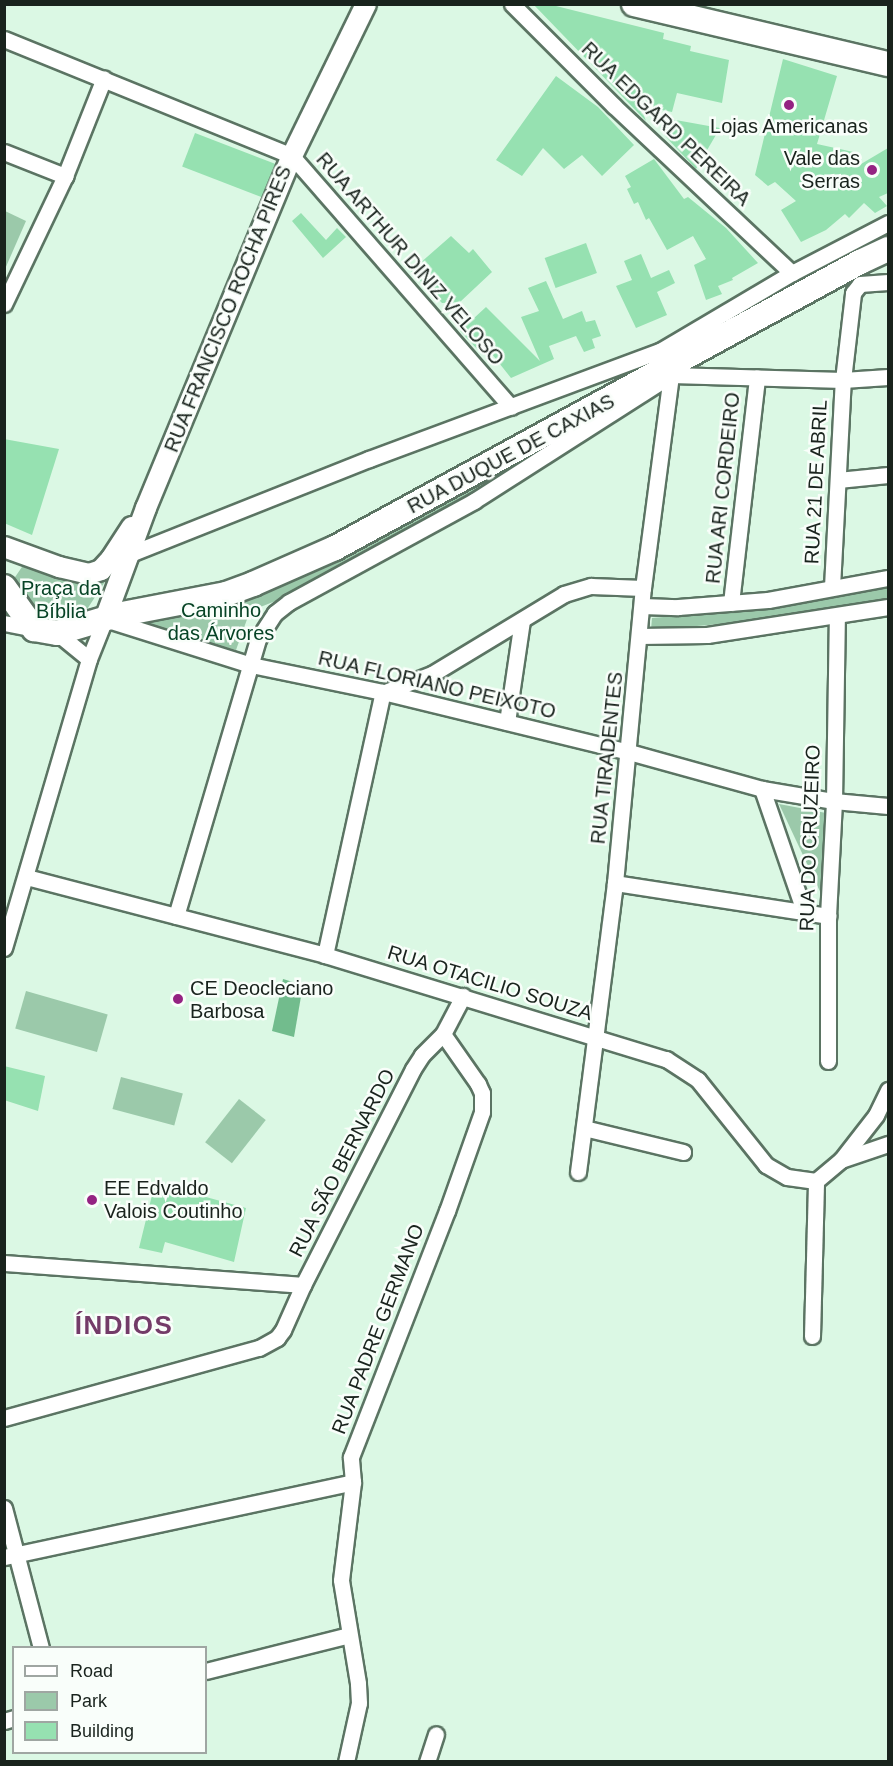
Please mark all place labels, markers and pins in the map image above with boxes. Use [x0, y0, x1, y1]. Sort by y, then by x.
marker: Lojas Americanas [782, 98, 796, 112]
place label: Lojas Americanas [710, 114, 868, 138]
place label: Vale das Serras [784, 146, 860, 193]
marker: Vale das Serras [865, 163, 879, 177]
place label: CE Deocleciano Barbosa [190, 976, 333, 1023]
marker: CE Deocleciano Barbosa [171, 992, 185, 1006]
place label: EE Edvaldo Valois Coutinho [104, 1176, 243, 1223]
marker: EE Edvaldo Valois Coutinho [85, 1193, 99, 1207]

